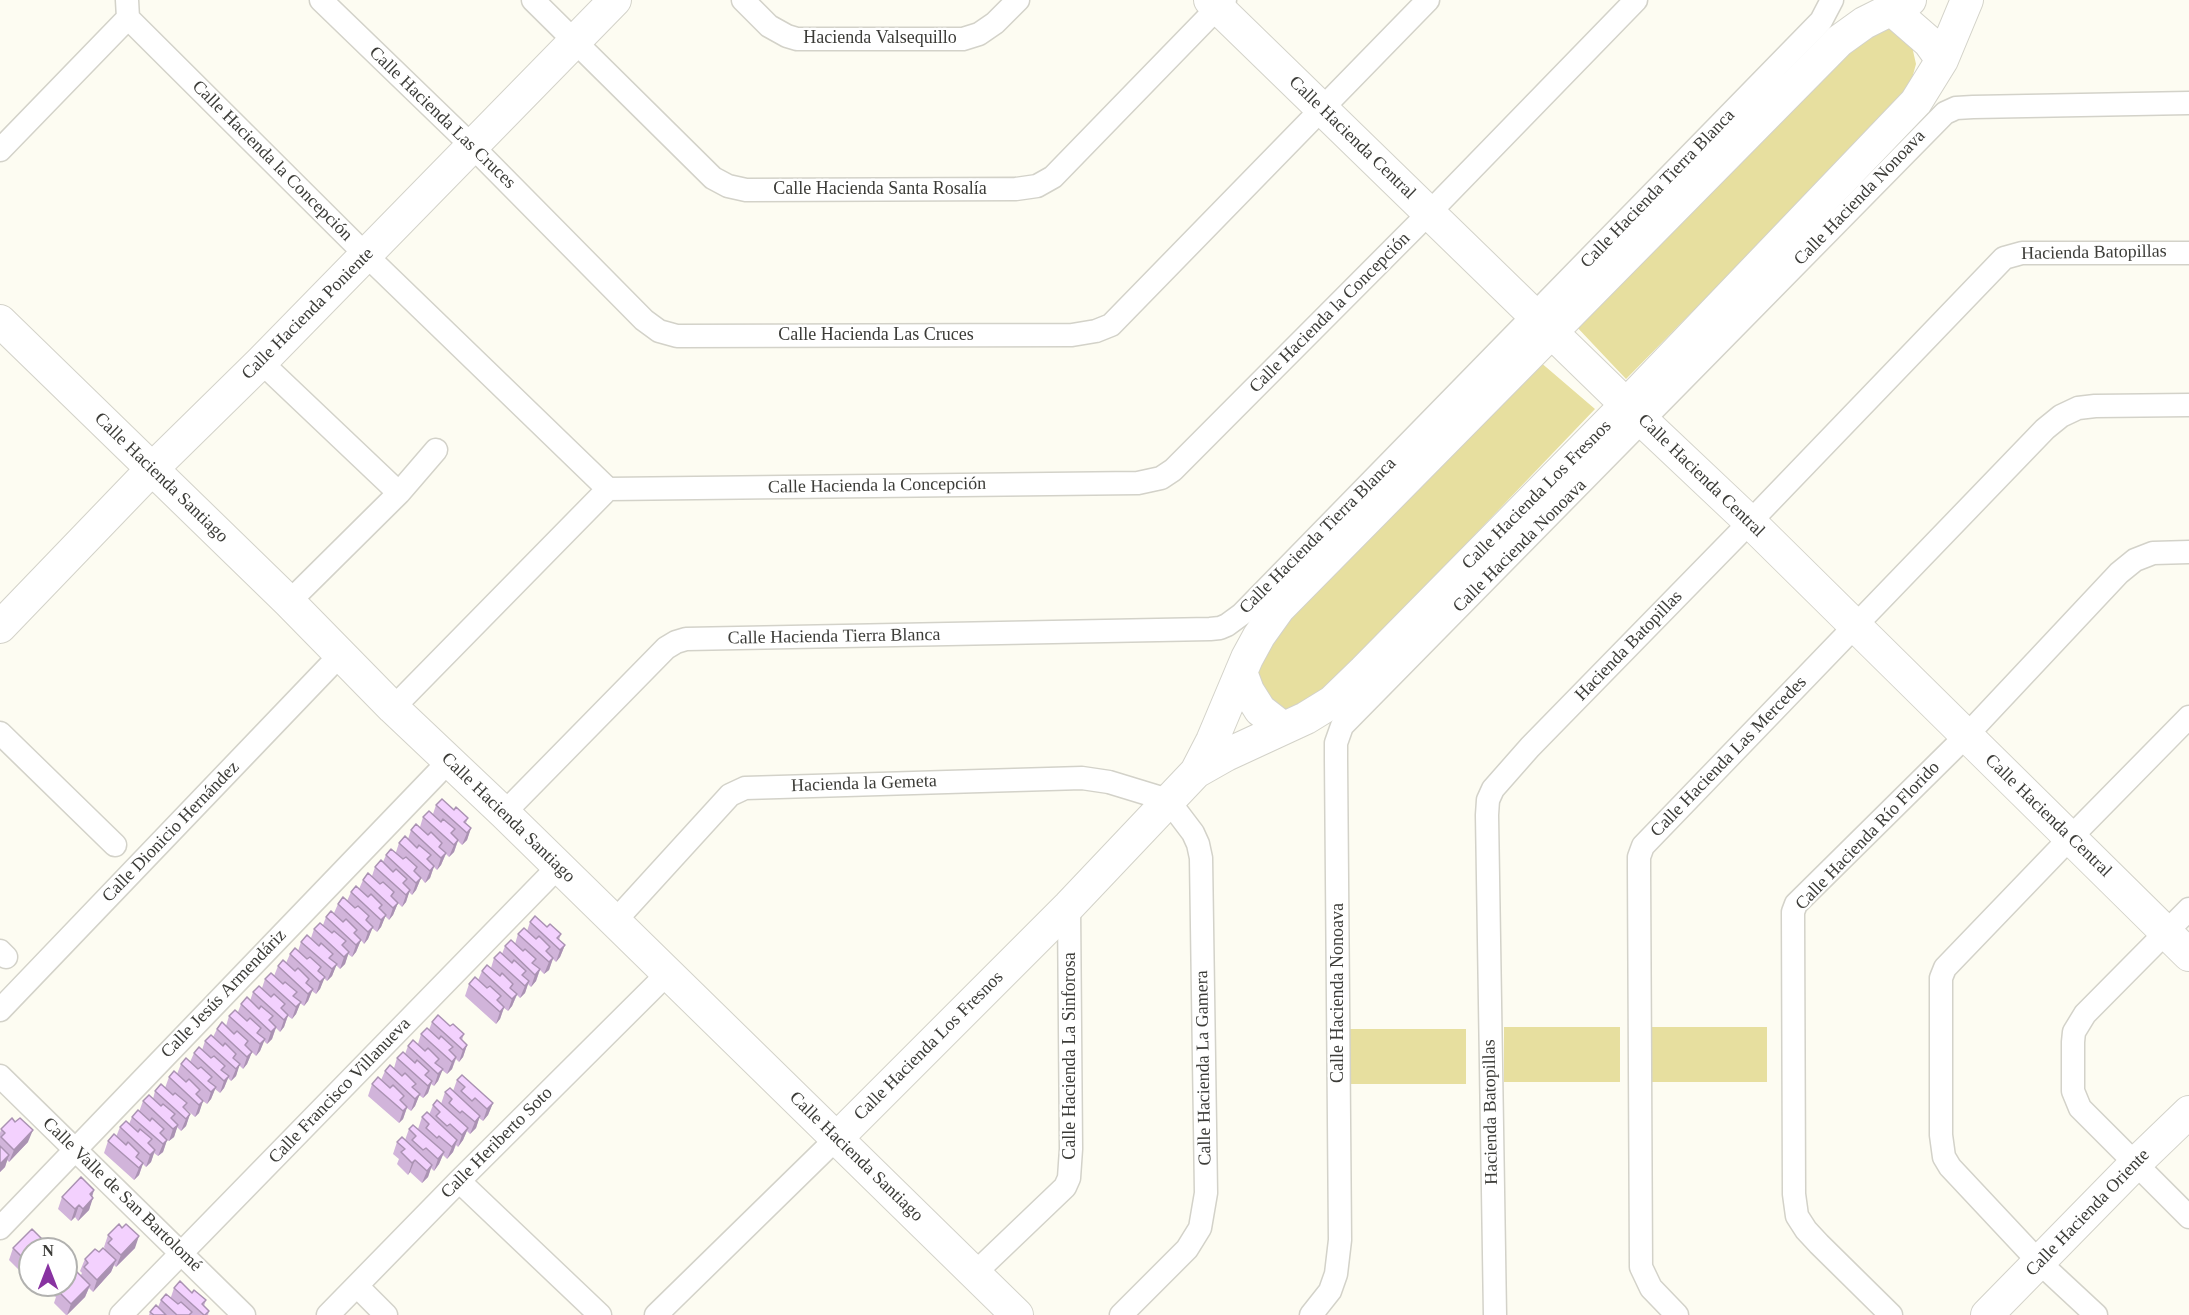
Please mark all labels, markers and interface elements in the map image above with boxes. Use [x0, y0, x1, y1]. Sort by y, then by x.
street label: Hacienda Valsequillo [803, 27, 957, 49]
street label: Calle Hacienda Las Cruces [364, 42, 520, 194]
street label: Calle Hacienda Central [1284, 72, 1420, 204]
street label: Calle Hacienda la Concepción [187, 76, 357, 246]
street label: Calle Hacienda Tierra Blanca [1576, 105, 1740, 273]
street label: Calle Hacienda Nonoava [1790, 126, 1930, 270]
street label: Calle Hacienda Santa Rosalía [773, 178, 987, 200]
street label: Calle Hacienda la Concepción [1245, 228, 1415, 398]
street label: Hacienda Batopillas [2021, 241, 2167, 265]
street label: Calle Hacienda Poniente [237, 243, 379, 385]
street label: Calle Hacienda Las Cruces [778, 324, 974, 346]
street label: Calle Hacienda Santiago [89, 408, 233, 548]
street label: Calle Hacienda Central [1633, 410, 1769, 542]
street label: Calle Hacienda Los Fresnos [1458, 416, 1616, 574]
street label: Calle Hacienda Tierra Blanca [1235, 453, 1401, 619]
street label: Calle Hacienda la Concepción [768, 473, 986, 499]
street label: Calle Hacienda Nonoava [1449, 475, 1591, 617]
street label: Hacienda Batopillas [1571, 586, 1687, 706]
street label: Calle Hacienda Tierra Blanca [727, 624, 941, 650]
street label: Calle Hacienda Las Mercedes [1646, 672, 1812, 842]
street label: Calle Hacienda Santiago [436, 748, 580, 888]
street label: Calle Hacienda Central [1980, 750, 2116, 882]
street label: Calle Dionicio Hernández [98, 757, 244, 907]
street label: Calle Hacienda Río Florido [1791, 757, 1945, 915]
street label: Hacienda la Gemeta [791, 771, 937, 797]
street label: Calle Hacienda Nonoava [1327, 903, 1349, 1083]
street label: Calle Jesús Armendáriz [157, 925, 291, 1063]
street label: Calle Hacienda La Sinforosa [1059, 952, 1081, 1160]
street label: Calle Hacienda Los Fresnos [850, 967, 1008, 1125]
street label: Calle Hacienda La Gamera [1191, 970, 1217, 1166]
street label: Calle Francisco Villanueva [265, 1013, 415, 1169]
street label: Hacienda Batopillas [1479, 1039, 1503, 1185]
street label: Calle Heriberto Soto [437, 1083, 557, 1203]
street label: Calle Hacienda Santiago [784, 1087, 928, 1227]
street label: Calle Valle de San Bartolomé [38, 1113, 206, 1277]
street label: Calle Hacienda Oriente [2022, 1145, 2154, 1281]
north arrow [18, 1237, 78, 1297]
text: N [42, 1242, 54, 1259]

